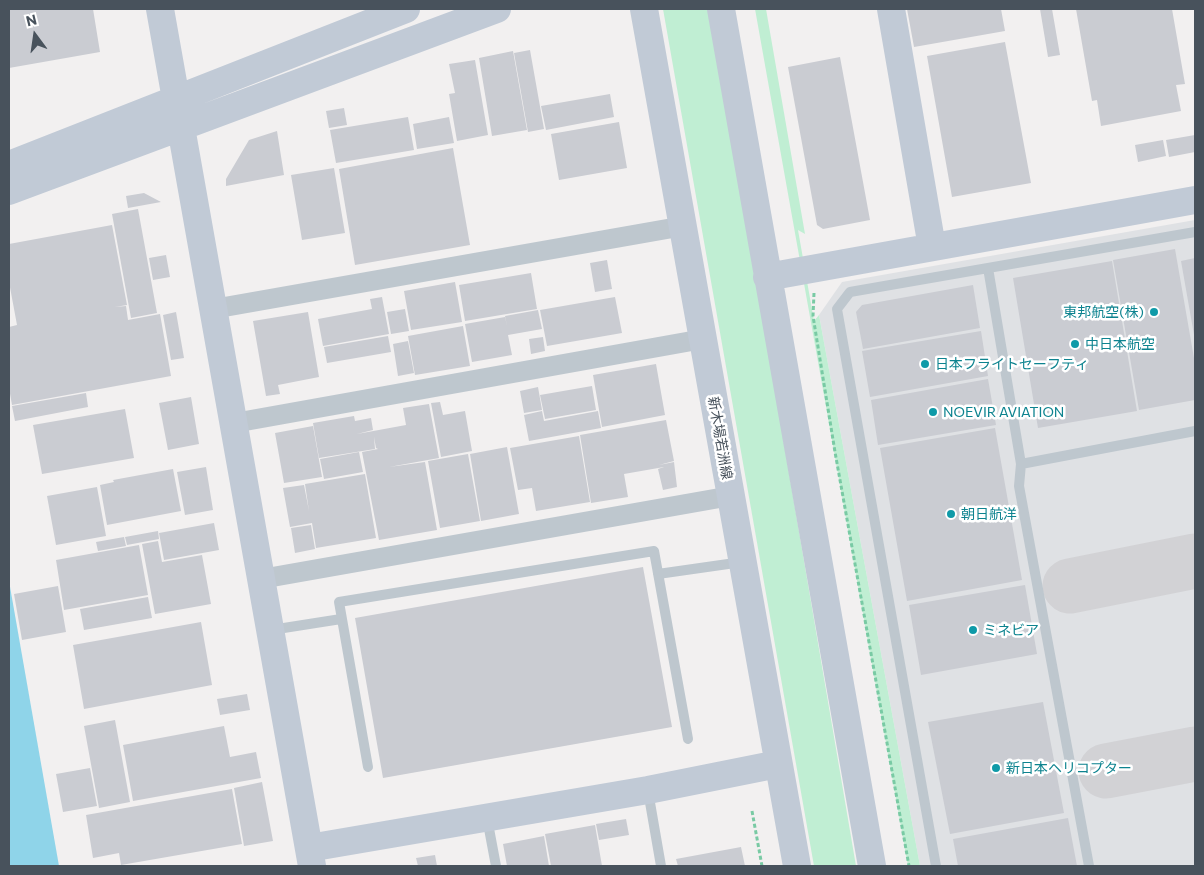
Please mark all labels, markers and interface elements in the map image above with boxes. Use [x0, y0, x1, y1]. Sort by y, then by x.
north arrow [10, 10, 60, 60]
text: N [24, 10, 38, 29]
place label: 東邦航空(株) [1063, 304, 1144, 320]
marker: 東邦航空(株) [1148, 306, 1160, 318]
place label: 中日本航空 [1085, 336, 1155, 352]
marker: 中日本航空 [1069, 338, 1081, 350]
place label: 日本フライトセーフティ [935, 356, 1089, 372]
marker: 日本フライトセーフティ [919, 358, 931, 370]
street label: 新木場若洲線 [704, 395, 736, 481]
place label: NOEVIR AVIATION [943, 404, 1064, 420]
marker: NOEVIR AVIATION [927, 406, 939, 418]
place label: 朝日航洋 [961, 506, 1017, 522]
marker: 朝日航洋 [945, 508, 957, 520]
place label: ミネビア [983, 622, 1039, 638]
marker: ミネビア [967, 624, 979, 636]
place label: 新日本ヘリコプター [1006, 760, 1132, 776]
marker: 新日本ヘリコプター [990, 762, 1002, 774]

